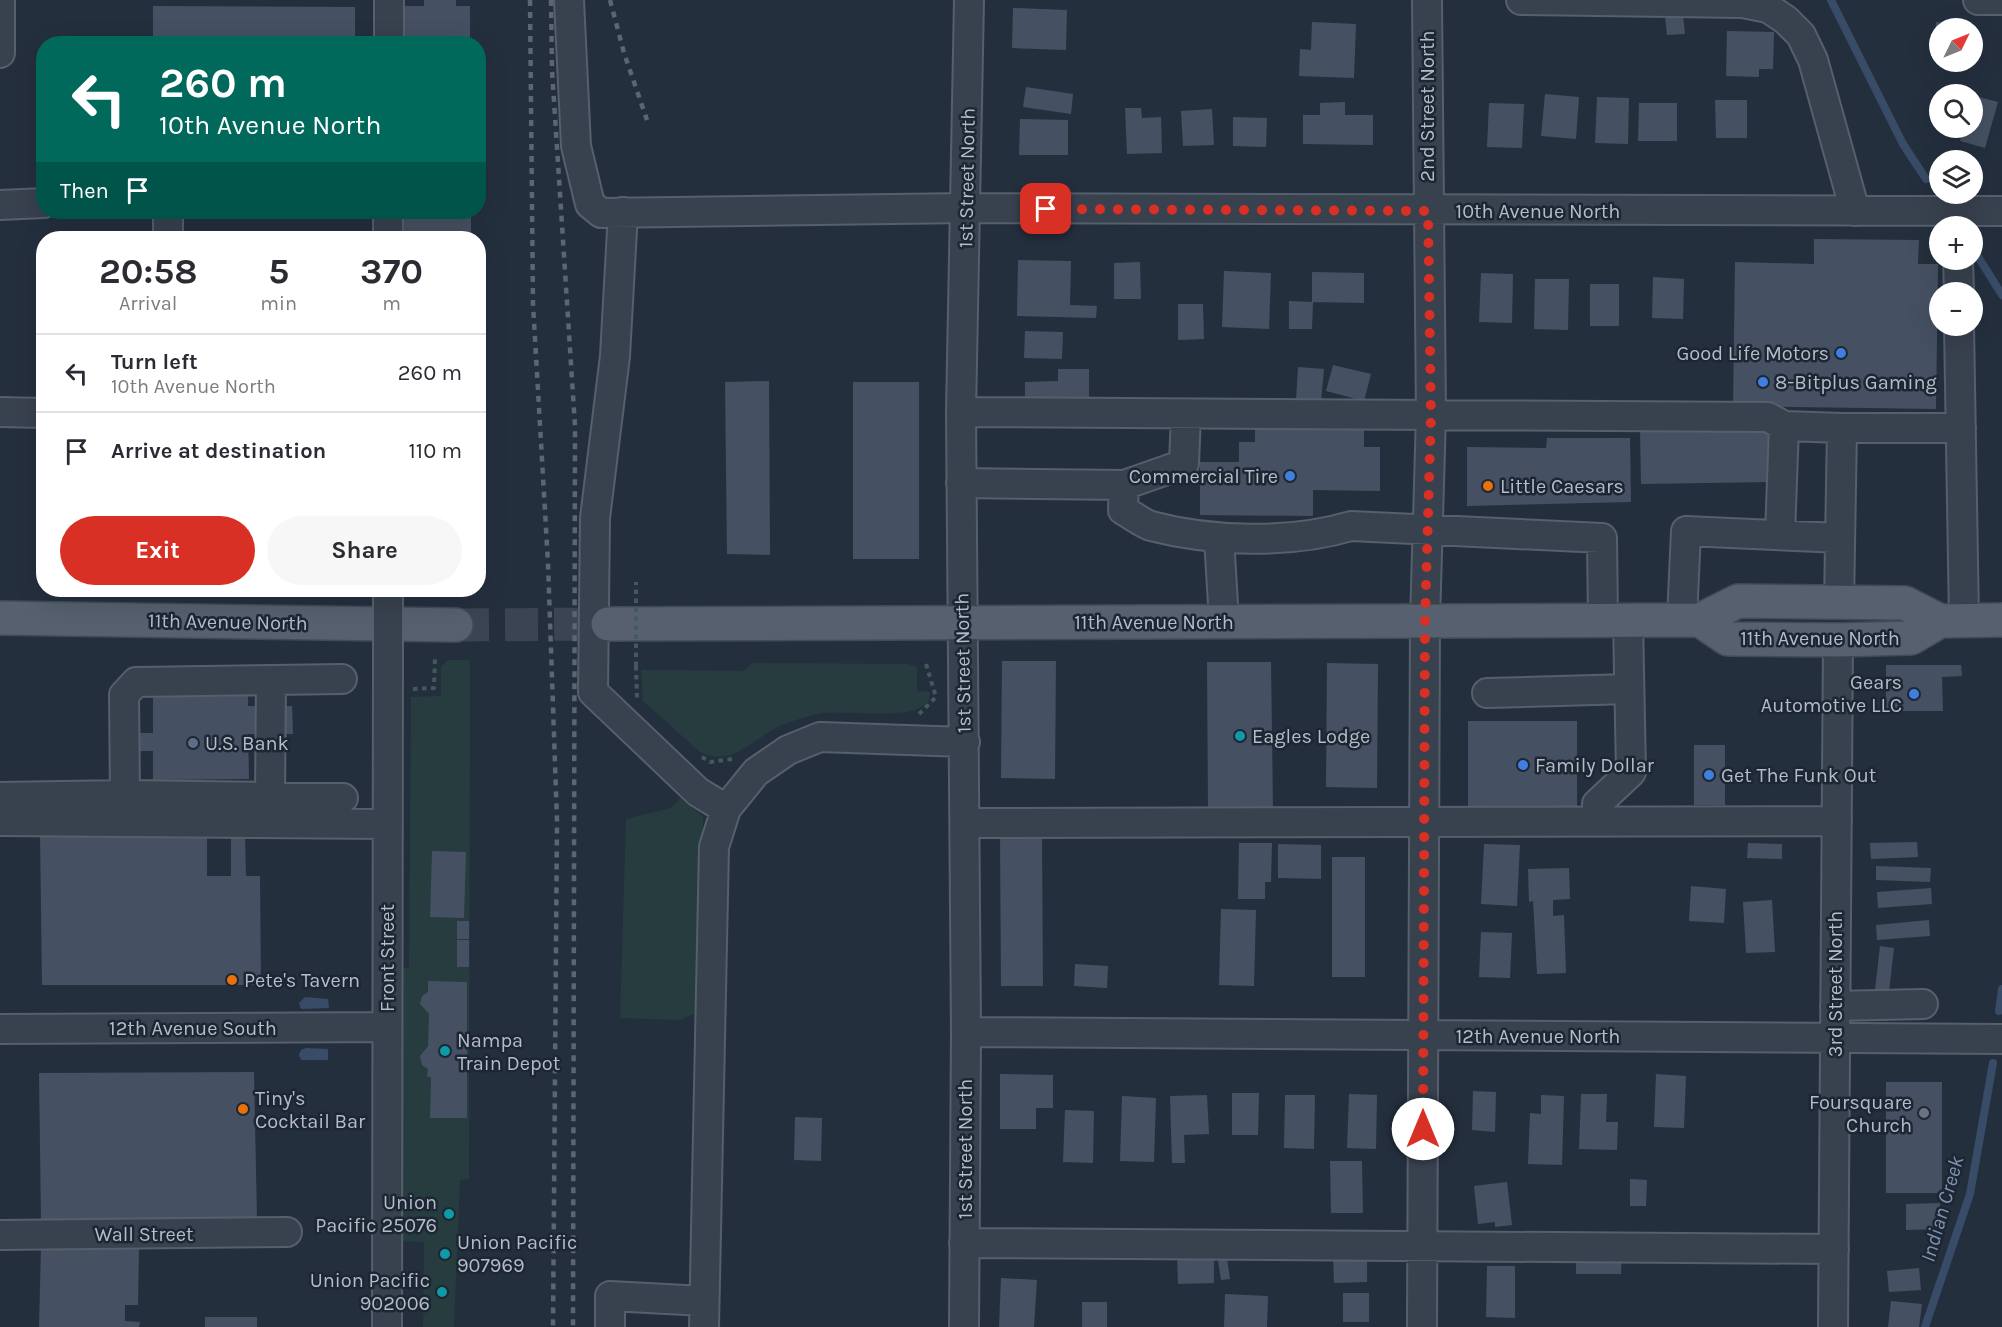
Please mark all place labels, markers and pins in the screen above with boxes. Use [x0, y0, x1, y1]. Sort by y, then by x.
pin [1020, 183, 1071, 234]
place label: Good Life Motors [1676, 342, 1829, 365]
marker: Good Life Motors [1834, 346, 1848, 360]
place label: 8-Bitplus Gaming [1775, 371, 1937, 394]
marker: 8-Bitplus Gaming [1756, 375, 1770, 389]
place label: Commercial Tire [1129, 465, 1278, 488]
marker: Commercial Tire [1283, 469, 1297, 483]
place label: Little Caesars [1500, 475, 1624, 498]
marker: Little Caesars [1481, 479, 1495, 493]
place label: Gears Automotive LLC [1761, 671, 1902, 717]
marker: Gears Automotive LLC [1907, 687, 1921, 701]
place label: Eagles Lodge [1252, 725, 1370, 748]
marker: Eagles Lodge [1233, 729, 1247, 743]
place label: U.S. Bank [205, 732, 289, 755]
marker: U.S. Bank [186, 736, 200, 750]
place label: Family Dollar [1535, 754, 1655, 777]
marker: Family Dollar [1516, 758, 1530, 772]
place label: Get The Funk Out [1721, 764, 1877, 787]
marker: Get The Funk Out [1702, 768, 1716, 782]
place label: Pete's Tavern [244, 969, 360, 992]
marker: Pete's Tavern [225, 973, 239, 987]
place label: Nampa Train Depot [457, 1029, 561, 1075]
marker: Nampa Train Depot [438, 1044, 452, 1058]
place label: Tiny's Cocktail Bar [255, 1087, 366, 1133]
place label: Foursquare Church [1809, 1091, 1912, 1137]
marker: Tiny's Cocktail Bar [236, 1102, 250, 1116]
marker: Foursquare Church [1917, 1106, 1931, 1120]
place label: Union Pacific 25076 [315, 1191, 437, 1237]
marker: Union Pacific 25076 [442, 1207, 456, 1221]
place label: Union Pacific 907969 [457, 1231, 577, 1277]
marker: Union Pacific 907969 [438, 1247, 452, 1261]
place label: Union Pacific 902006 [310, 1269, 430, 1315]
marker: Union Pacific 902006 [435, 1285, 449, 1299]

